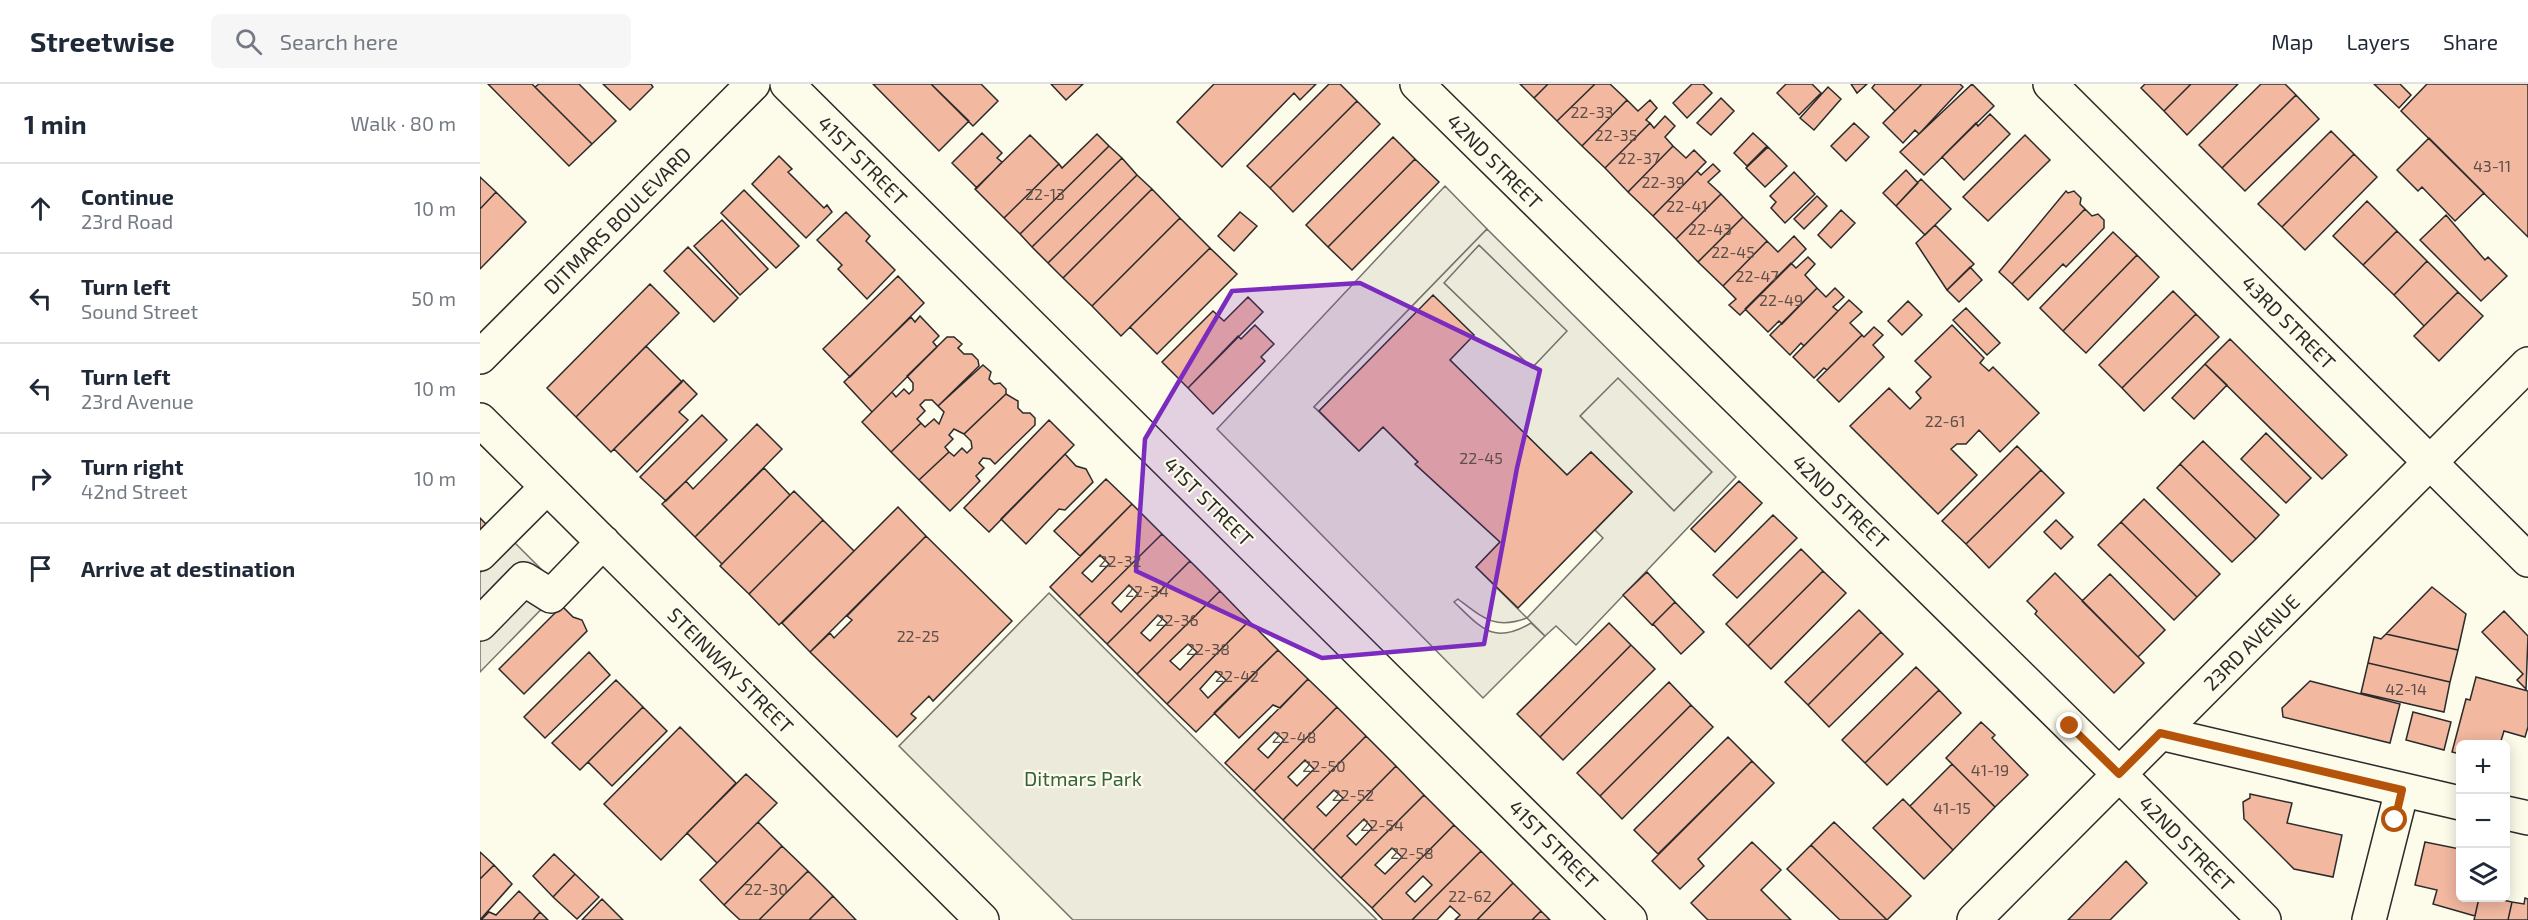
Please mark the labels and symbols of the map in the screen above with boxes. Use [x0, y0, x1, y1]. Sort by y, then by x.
house number: 22-33 [1571, 102, 1613, 121]
street label: 42ND STREET [1442, 108, 1548, 214]
street label: 41ST STREET [813, 110, 913, 210]
house number: 22-35 [1595, 125, 1637, 144]
street label: DITMARS BOULEVARD [538, 141, 696, 299]
house number: 22-37 [1618, 148, 1660, 167]
house number: 43-11 [2473, 156, 2511, 175]
house number: 22-39 [1641, 172, 1685, 191]
house number: 22-13 [1025, 184, 1065, 203]
house number: 22-41 [1666, 196, 1708, 215]
house number: 22-43 [1688, 219, 1732, 238]
house number: 22-45 [1711, 242, 1755, 261]
house number: 22-47 [1735, 266, 1779, 285]
street label: 43RD STREET [2237, 270, 2341, 374]
house number: 22-49 [1759, 290, 1803, 309]
house number: 22-61 [1925, 411, 1965, 430]
house number: 22-45 [1459, 448, 1503, 467]
street label: 42ND STREET [1788, 449, 1894, 553]
street label: 41ST STREET [1159, 451, 1259, 551]
house number: 22-32 [1098, 551, 1142, 570]
house number: 22-34 [1125, 581, 1169, 600]
street label: 23RD AVENUE [2198, 589, 2304, 695]
street label: STEINWAY STREET [663, 602, 799, 738]
house number: 22-36 [1155, 610, 1199, 629]
house number: 22-25 [897, 626, 939, 645]
house number: 22-38 [1186, 639, 1230, 658]
house number: 22-42 [1215, 666, 1259, 685]
house number: 42-14 [2385, 679, 2427, 698]
route end [2056, 712, 2082, 738]
house number: 22-48 [1272, 727, 1316, 746]
house number: 22-50 [1302, 756, 1346, 775]
house number: 41-19 [1971, 760, 2009, 779]
park label: Ditmars Park [1024, 766, 1142, 790]
house number: 22-52 [1332, 785, 1374, 804]
street label: 42ND STREET [2134, 790, 2240, 896]
street label: 41ST STREET [1504, 794, 1604, 894]
house number: 41-15 [1933, 798, 1971, 817]
route start [2381, 806, 2407, 832]
house number: 22-54 [1360, 815, 1404, 834]
house number: 22-58 [1390, 843, 1434, 862]
house number: 22-30 [744, 879, 788, 898]
house number: 22-62 [1448, 886, 1492, 905]

